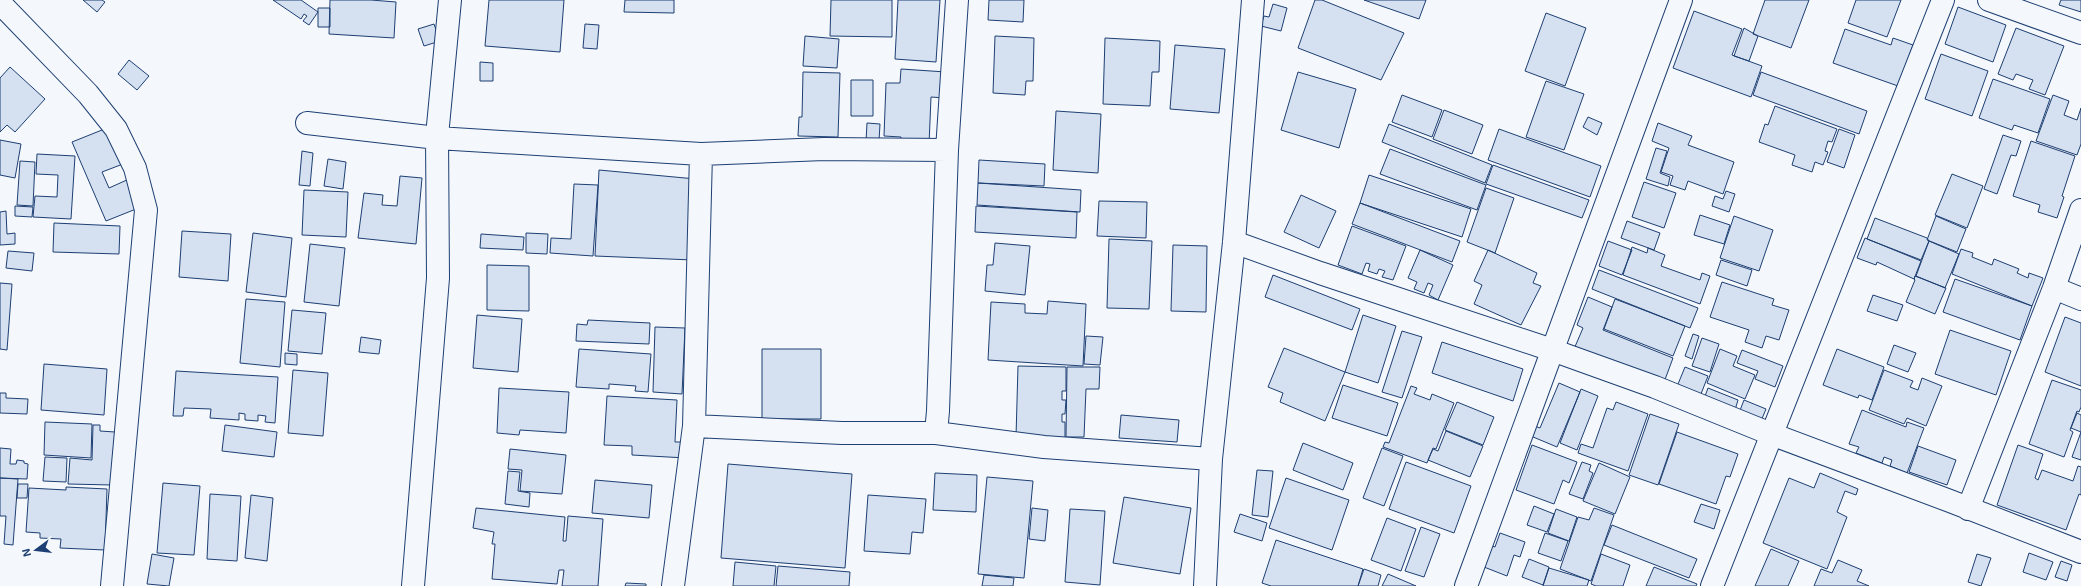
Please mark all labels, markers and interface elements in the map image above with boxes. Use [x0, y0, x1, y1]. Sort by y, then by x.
north arrow [16, 530, 56, 570]
text: N [19, 547, 33, 558]

